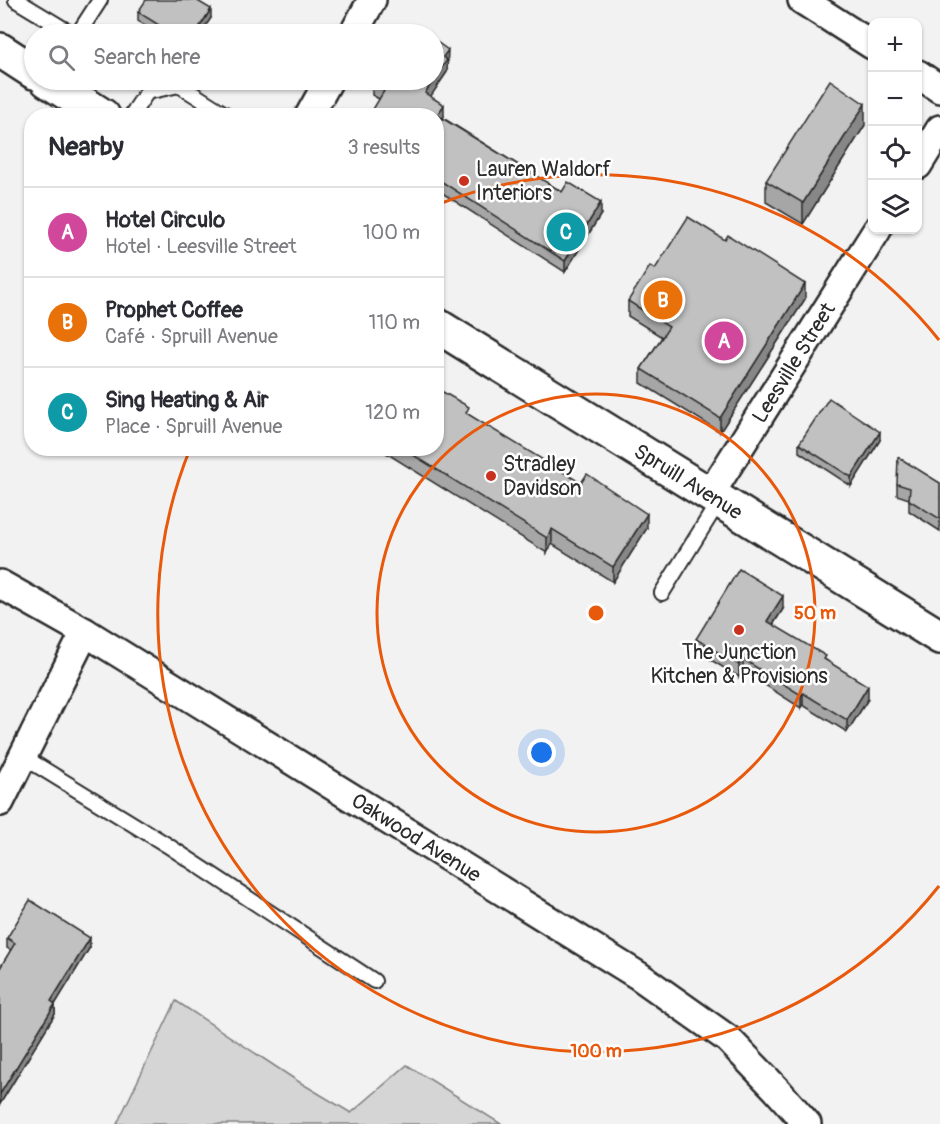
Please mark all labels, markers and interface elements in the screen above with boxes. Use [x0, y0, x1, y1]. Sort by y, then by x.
map controls [868, 18, 922, 234]
button: + [868, 18, 922, 72]
search box [24, 24, 444, 90]
icon: search [45, 41, 78, 74]
text: Search here [93, 43, 200, 71]
button: − [868, 72, 922, 126]
button: locate [868, 126, 922, 180]
text: Nearby [48, 131, 124, 163]
text: 3 results [348, 135, 420, 160]
place label: Lauren Waldorf Interiors [476, 156, 612, 207]
marker: Lauren Waldorf Interiors [457, 174, 471, 188]
button: layers [868, 180, 922, 234]
text: Hotel Circulo [105, 206, 225, 234]
pin: C [546, 210, 586, 254]
text: A [61, 220, 74, 245]
text: 100 m [363, 220, 420, 245]
text: Hotel · Leesville Street [105, 234, 297, 259]
pin: B [644, 278, 682, 322]
text: Prophet Coffee [105, 296, 243, 324]
street label: Leesville Street [746, 297, 842, 428]
text: B [62, 310, 73, 335]
text: 110 m [369, 310, 420, 335]
pin: A [704, 318, 744, 364]
text: Café · Spruill Avenue [105, 324, 278, 349]
text: Sing Heating & Air [105, 386, 269, 414]
text: C [61, 400, 74, 425]
text: 120 m [365, 400, 420, 425]
text: Place · Spruill Avenue [105, 414, 282, 439]
street label: Spruill Avenue [629, 438, 748, 526]
place label: Stradley Davidson [503, 451, 582, 502]
marker: Stradley Davidson [484, 469, 498, 483]
text: 50 m [794, 602, 836, 625]
centre of rings [586, 603, 606, 623]
marker: The Junction Kitchen & Provisions [732, 623, 746, 637]
place label: The Junction Kitchen & Provisions [650, 639, 828, 690]
your location [527, 738, 556, 767]
street label: Oakwood Avenue [346, 787, 486, 889]
text: 100 m [570, 1040, 622, 1063]

